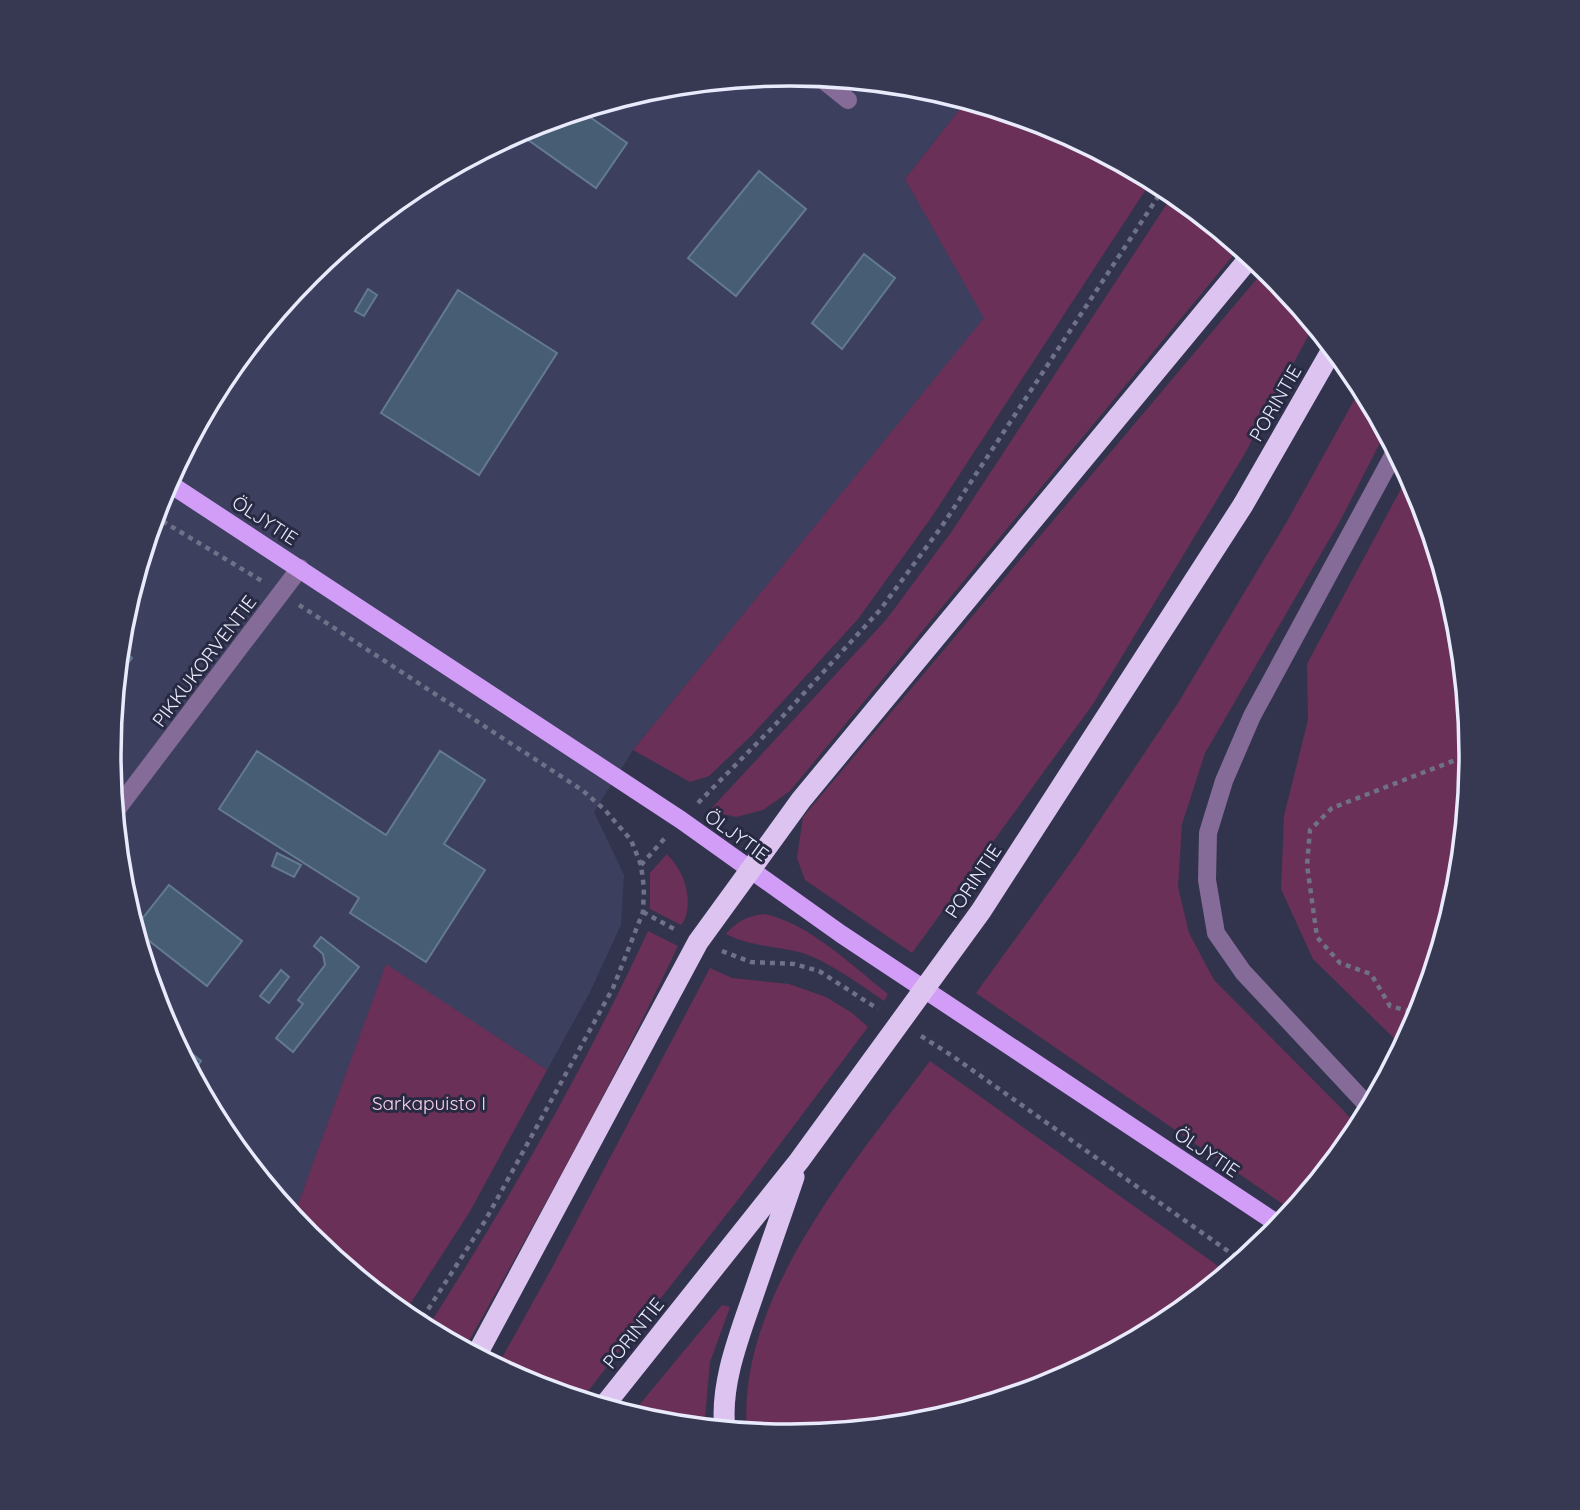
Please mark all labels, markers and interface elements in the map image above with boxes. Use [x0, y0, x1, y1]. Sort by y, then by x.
street label: PORINTIE [1244, 361, 1306, 445]
street label: ÖLJYTIE [228, 490, 302, 550]
street label: PIKKUKORVENTIE [147, 590, 261, 732]
street label: ÖLJYTIE [700, 804, 774, 866]
street label: PORINTIE [940, 839, 1006, 923]
park label: Sarkapuisto I [372, 1091, 486, 1115]
street label: ÖLJYTIE [1170, 1122, 1244, 1182]
street label: PORINTIE [597, 1293, 669, 1373]

